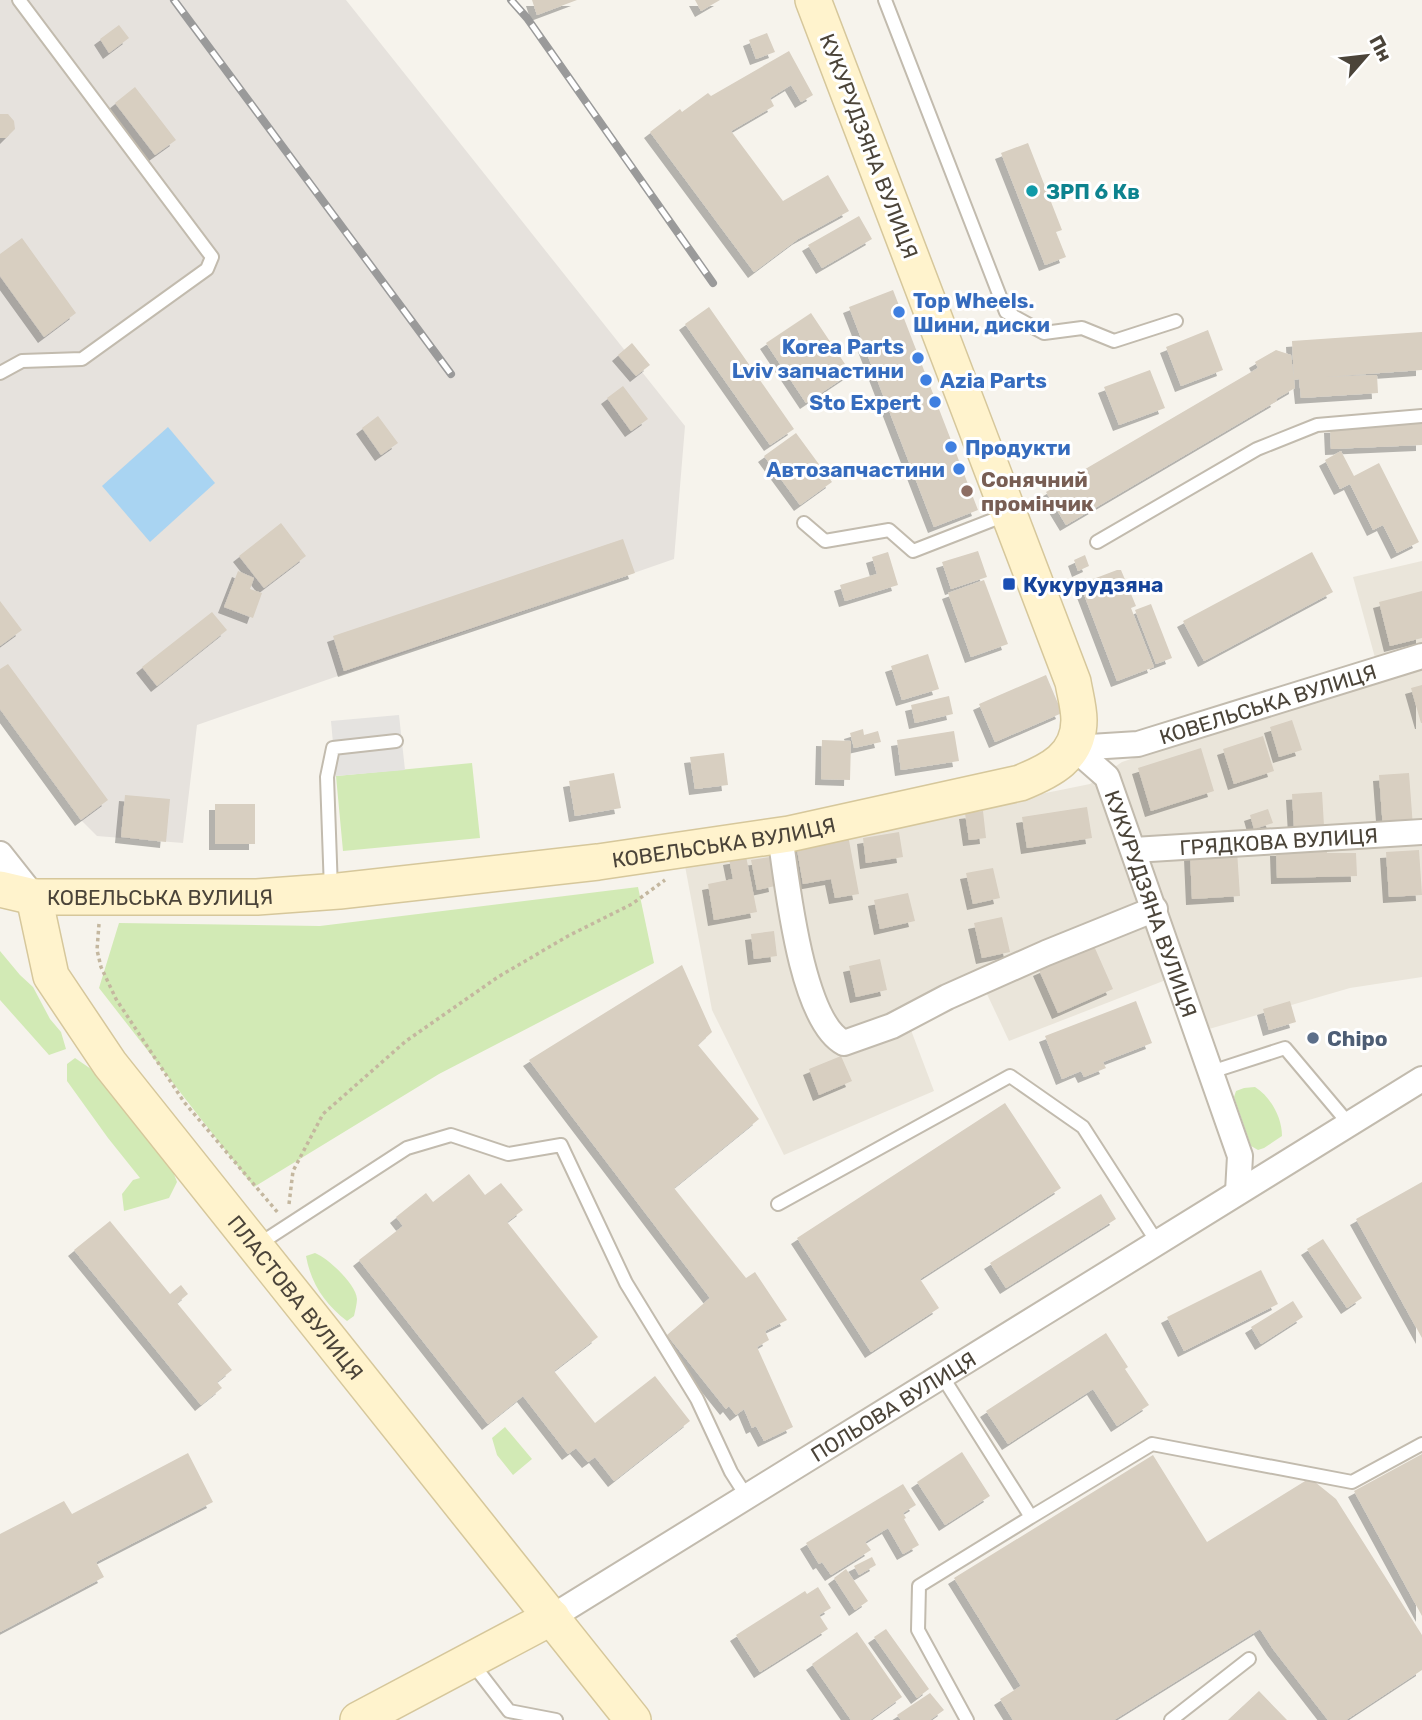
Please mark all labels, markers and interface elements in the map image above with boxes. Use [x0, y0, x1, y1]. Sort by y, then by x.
north arrow [1331, 21, 1401, 91]
street label: КУКУРУДЗЯНА ВУЛИЦЯ [815, 30, 923, 262]
text: Пн [1364, 31, 1397, 65]
place label: ЗРП 6 Кв [1046, 179, 1140, 204]
marker: ЗРП 6 Кв [1024, 183, 1040, 199]
place label: Top Wheels. Шини, диски [913, 288, 1050, 337]
marker: Top Wheels. Шини, диски [891, 304, 907, 320]
place label: Korea Parts Lviv запчастини [732, 334, 904, 383]
marker: Korea Parts Lviv запчастини [910, 350, 926, 366]
place label: Azia Parts [940, 368, 1047, 393]
marker: Azia Parts [918, 372, 934, 388]
place label: Sto Expert [809, 390, 921, 415]
marker: Sto Expert [927, 394, 943, 410]
place label: Продукти [965, 435, 1071, 460]
marker: Продукти [943, 439, 959, 455]
place label: Автозапчастини [766, 457, 945, 482]
marker: Автозапчастини [951, 461, 967, 477]
place label: Сонячний промінчик [981, 467, 1094, 516]
marker: Сонячний промінчик [959, 483, 975, 499]
place label: Кукурудзяна [1023, 572, 1164, 597]
marker: Кукурудзяна [1001, 576, 1017, 592]
street label: КОВЕЛЬСЬКА ВУЛИЦЯ [1156, 658, 1379, 749]
street label: КУКУРУДЗЯНА ВУЛИЦЯ [1100, 787, 1203, 1020]
street label: КОВЕЛЬСЬКА ВУЛИЦЯ [610, 812, 838, 872]
street label: ГРЯДКОВА ВУЛИЦЯ [1179, 822, 1379, 860]
street label: КОВЕЛЬСЬКА ВУЛИЦЯ [47, 883, 274, 910]
place label: Chipo [1327, 1026, 1387, 1051]
marker: Chipo [1305, 1030, 1321, 1046]
street label: ПЛАСТОВА ВУЛИЦЯ [223, 1210, 369, 1384]
street label: ПОЛЬОВА ВУЛИЦЯ [806, 1346, 980, 1467]

